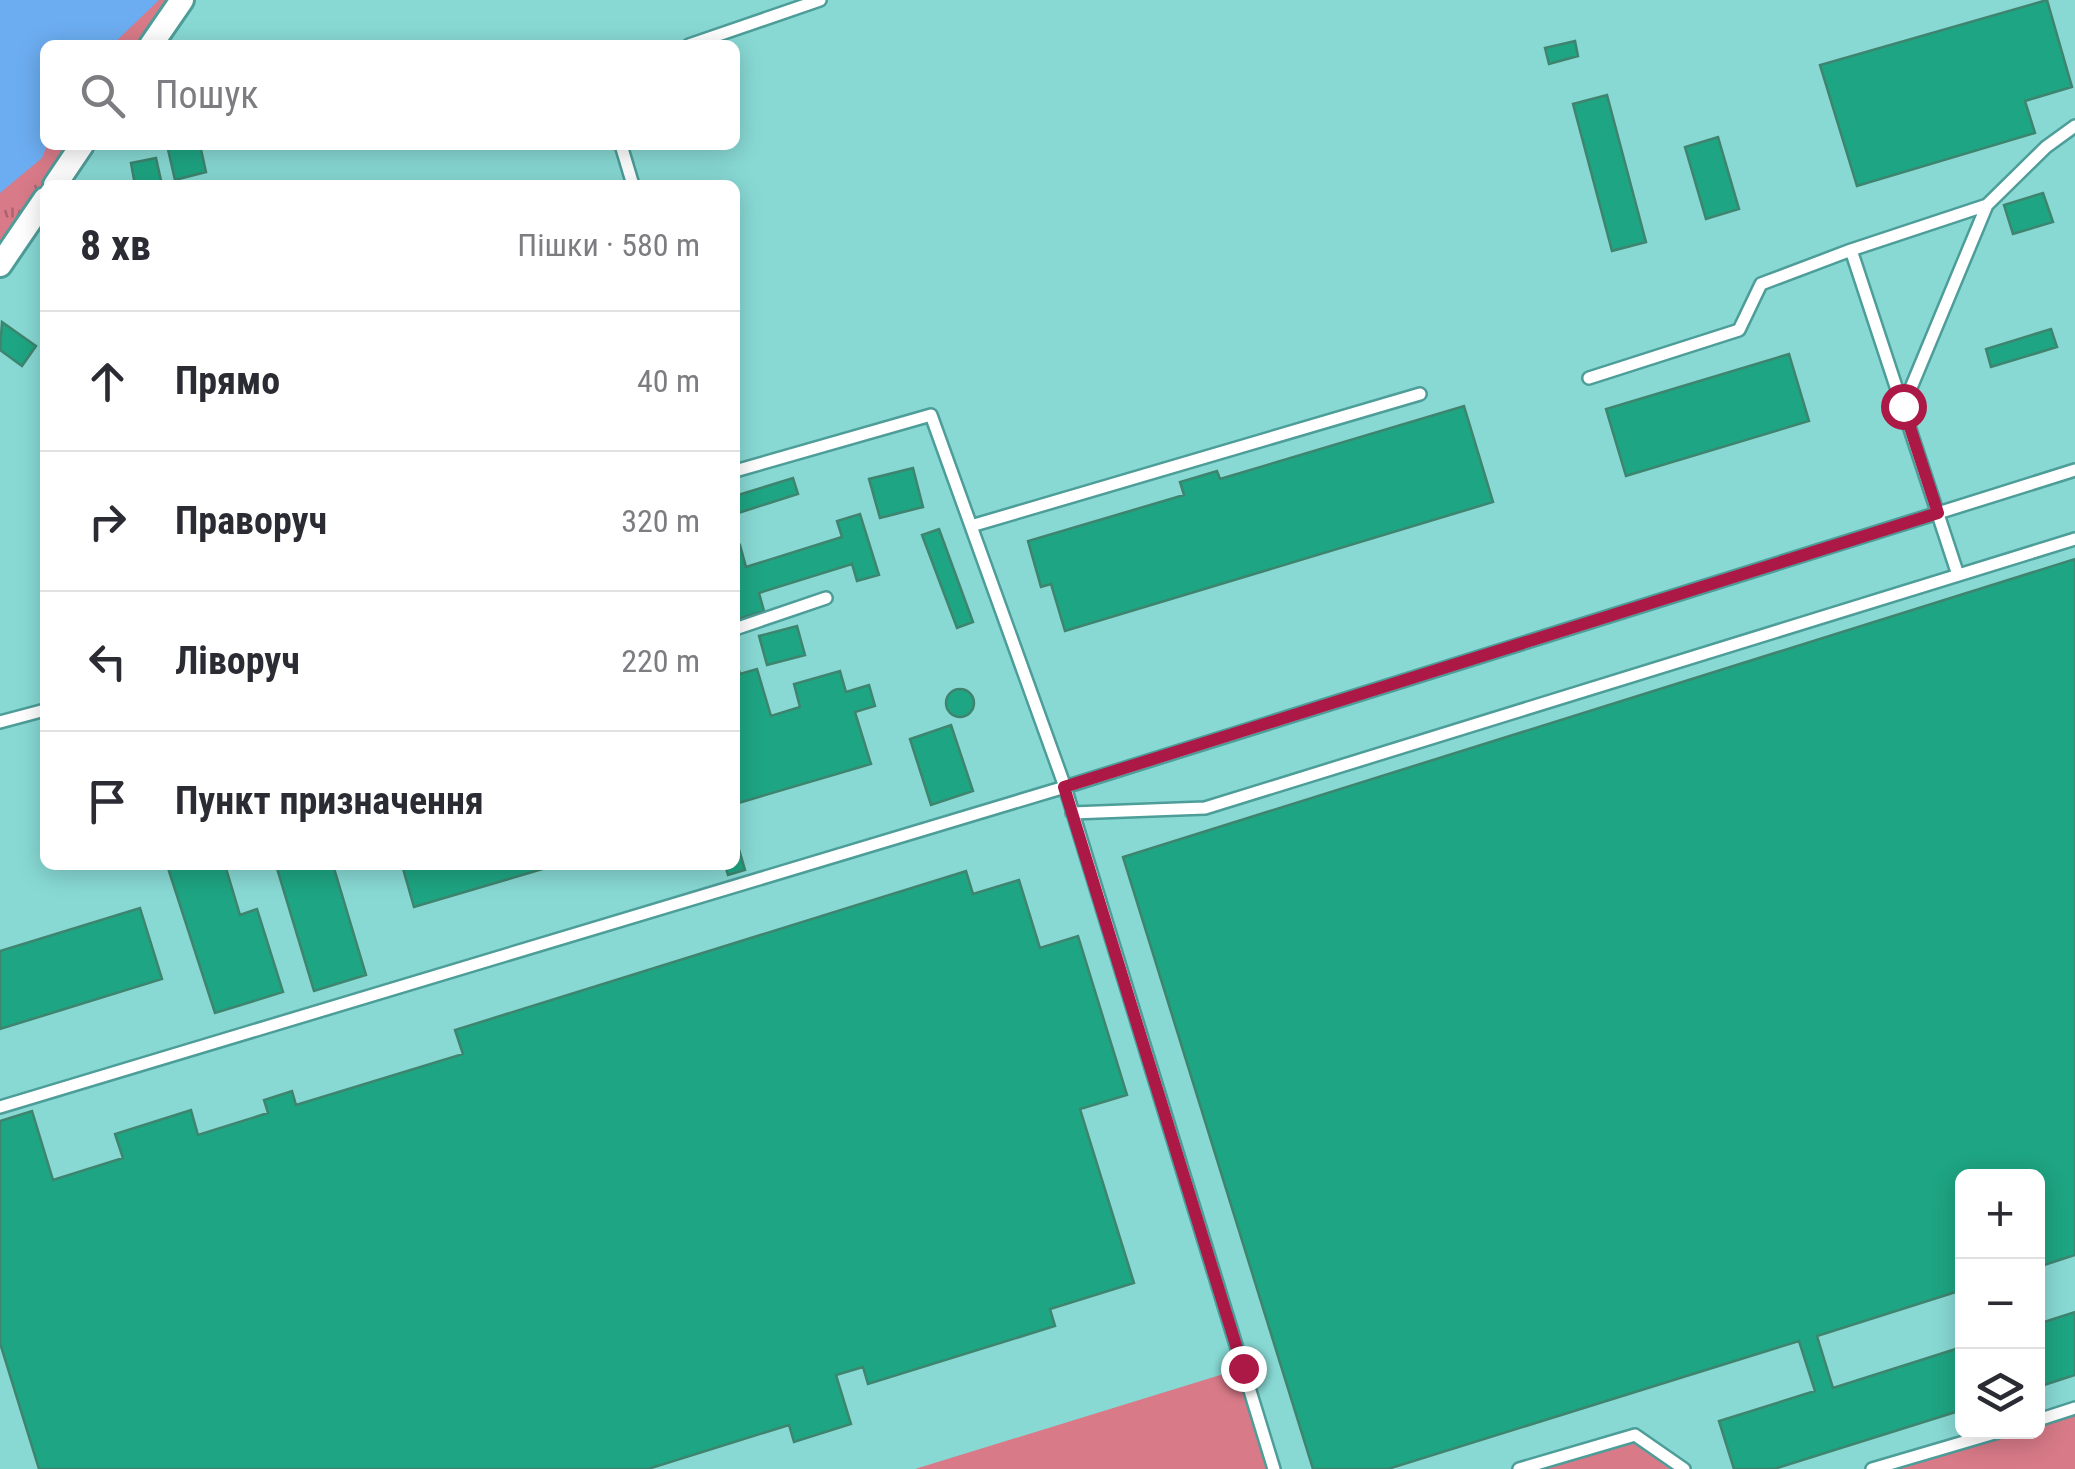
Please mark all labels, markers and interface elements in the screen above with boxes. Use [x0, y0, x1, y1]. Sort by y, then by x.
search box [40, 40, 740, 150]
icon: search [75, 68, 130, 123]
text: Пошук [155, 73, 259, 117]
text: 8 хв [80, 221, 151, 270]
text: Пішки · 580 m [517, 226, 700, 264]
icon: ahead [80, 354, 135, 409]
text: Прямо [175, 359, 280, 403]
text: 40 m [637, 362, 700, 400]
route start [1881, 384, 1927, 430]
icon: right [80, 494, 135, 549]
text: Праворуч [175, 499, 327, 543]
text: 320 m [621, 502, 700, 540]
icon: left [80, 634, 135, 689]
text: Ліворуч [175, 639, 300, 683]
text: 220 m [621, 642, 700, 680]
icon: arrive [80, 774, 135, 829]
text: Пункт призначення [175, 779, 484, 823]
map controls [1955, 1169, 2045, 1439]
button: + [1955, 1169, 2045, 1259]
button: − [1955, 1259, 2045, 1349]
route end [1221, 1346, 1267, 1392]
button: layers [1955, 1349, 2045, 1439]

